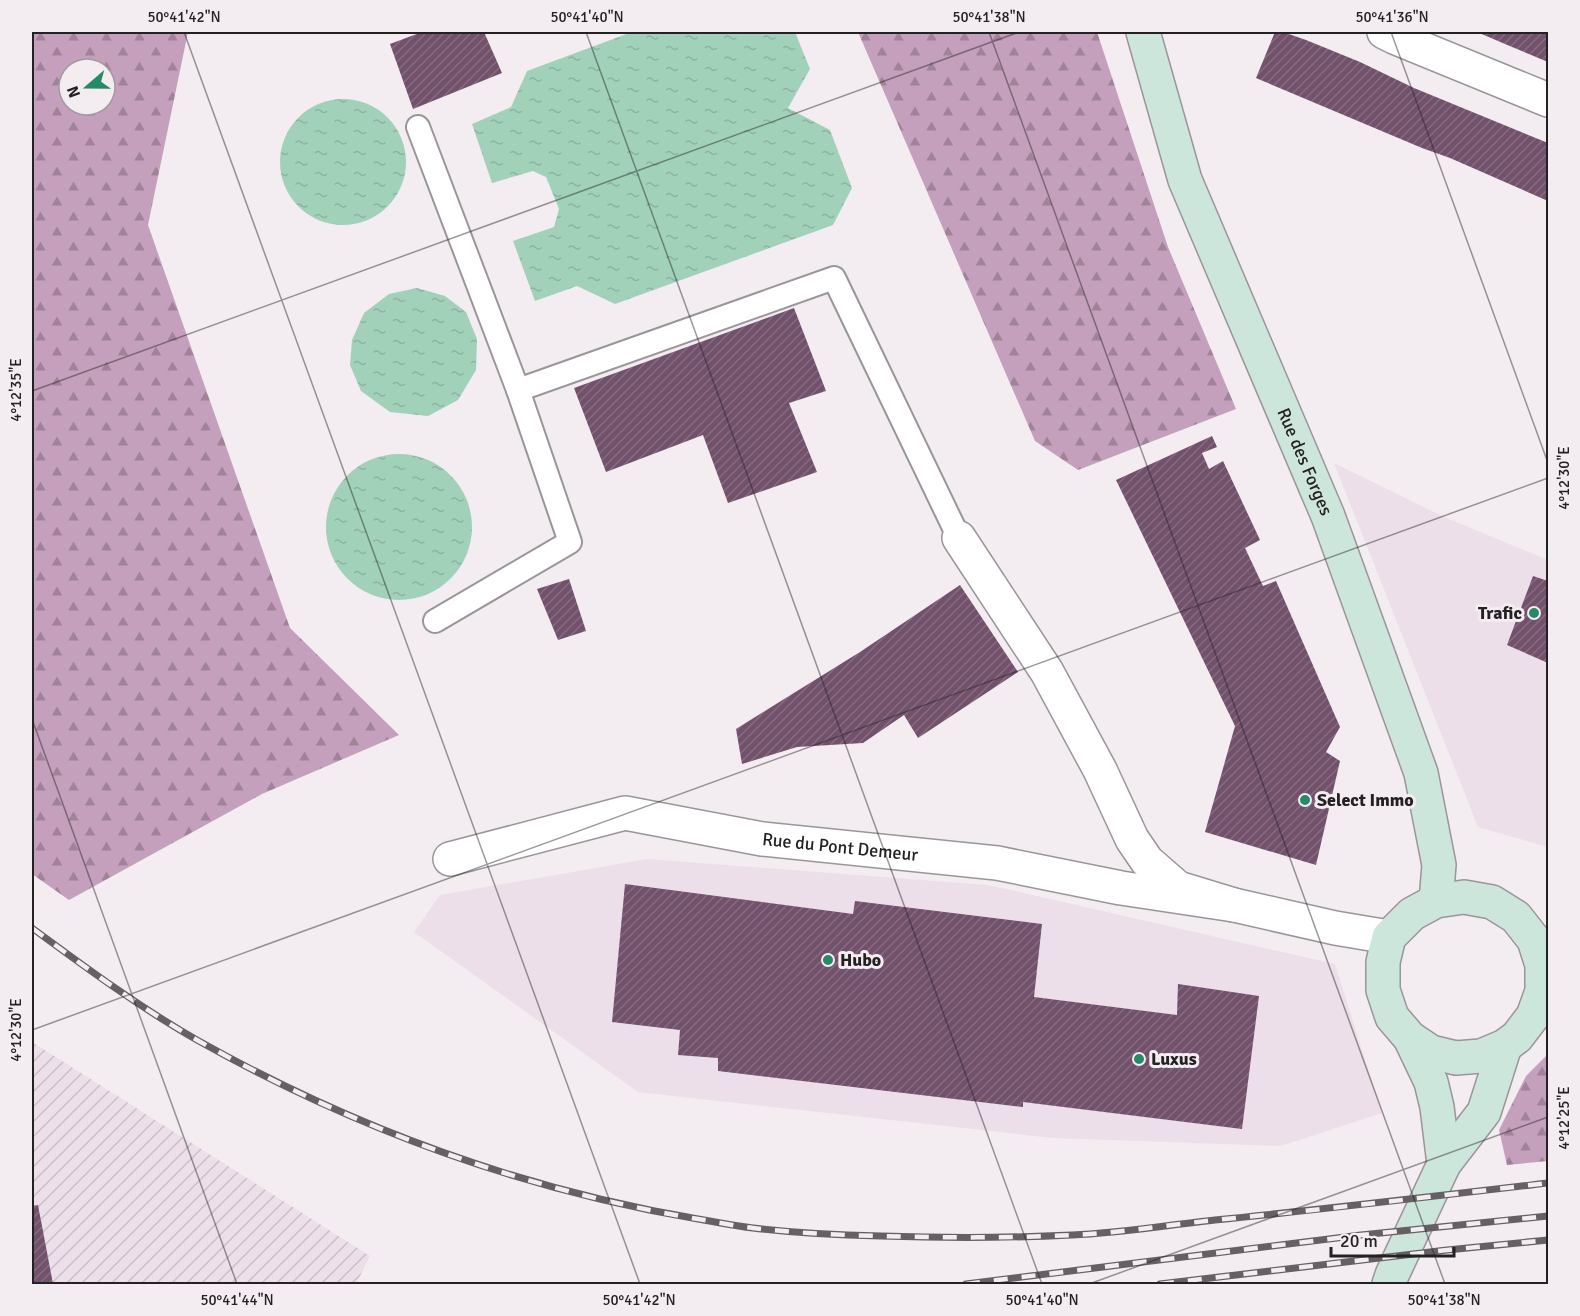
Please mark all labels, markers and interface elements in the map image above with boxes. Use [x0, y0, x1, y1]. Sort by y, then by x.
text: 50°41'42"N [147, 8, 221, 26]
text: 50°41'40"N [550, 8, 624, 26]
text: 50°41'38"N [952, 8, 1026, 26]
text: 50°41'36"N [1355, 8, 1429, 26]
north arrow [57, 57, 117, 117]
text: N [63, 83, 85, 100]
text: 4°12'35"E [7, 358, 25, 422]
street label: Rue des Forges [1272, 405, 1338, 519]
text: 4°12'30"E [1555, 446, 1573, 510]
place label: Trafic [1478, 602, 1522, 624]
marker: Trafic [1527, 606, 1541, 620]
place label: Select Immo [1317, 789, 1414, 811]
marker: Select Immo [1298, 793, 1312, 807]
street label: Rue du Pont Demeur [761, 828, 919, 866]
place label: Hubo [840, 949, 881, 971]
marker: Hubo [821, 953, 835, 967]
text: 4°12'30"E [7, 998, 25, 1062]
place label: Luxus [1151, 1048, 1197, 1070]
marker: Luxus [1132, 1052, 1146, 1066]
text: 4°12'25"E [1555, 1086, 1573, 1150]
scale bar [1331, 1220, 1454, 1258]
text: 20 m [1340, 1230, 1378, 1252]
text: 50°41'44"N [200, 1291, 274, 1309]
text: 50°41'42"N [602, 1291, 676, 1309]
text: 50°41'40"N [1005, 1291, 1079, 1309]
text: 50°41'38"N [1407, 1291, 1481, 1309]

